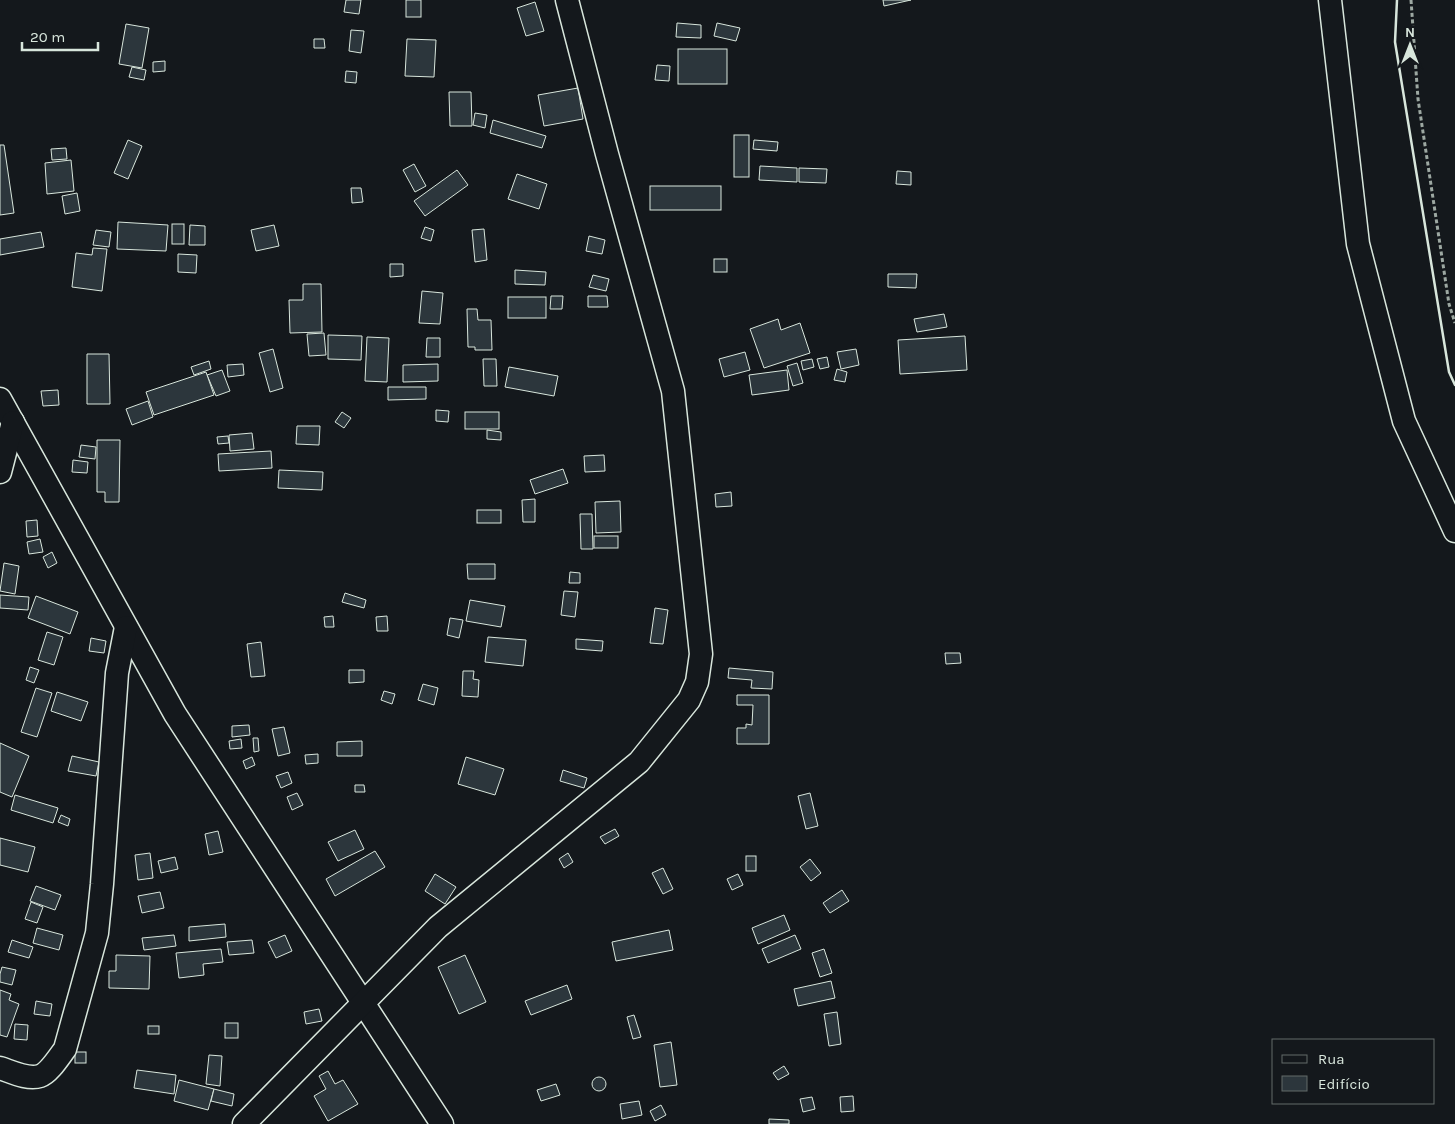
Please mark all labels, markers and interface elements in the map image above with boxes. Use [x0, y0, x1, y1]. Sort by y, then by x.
scale bar [22, 20, 99, 52]
north arrow [1385, 20, 1435, 70]
text: N [1405, 24, 1415, 41]
text: 20 m [30, 28, 65, 46]
legend [1272, 1039, 1435, 1104]
text: Rua [1318, 1050, 1345, 1068]
text: Edifício [1318, 1075, 1370, 1093]

